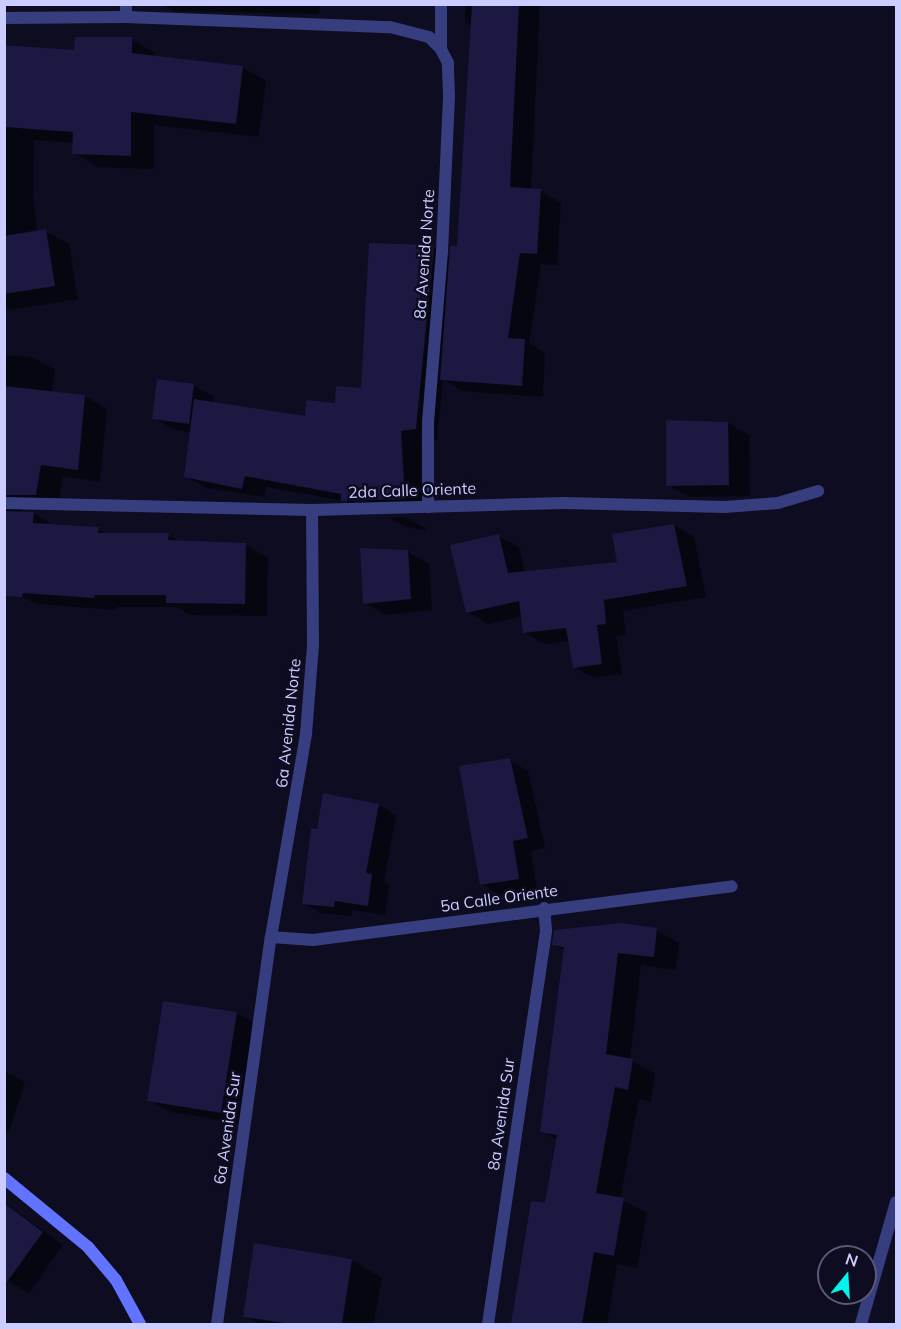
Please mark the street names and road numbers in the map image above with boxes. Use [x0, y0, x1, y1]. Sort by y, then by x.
street label: 8a Avenida Norte [410, 189, 438, 319]
street label: 2da Calle Oriente [348, 478, 476, 502]
street label: 6a Avenida Norte [272, 657, 304, 789]
street label: 5a Calle Oriente [439, 880, 559, 916]
street label: 8a Avenida Sur [484, 1057, 518, 1171]
street label: 6a Avenida Sur [210, 1071, 244, 1185]

